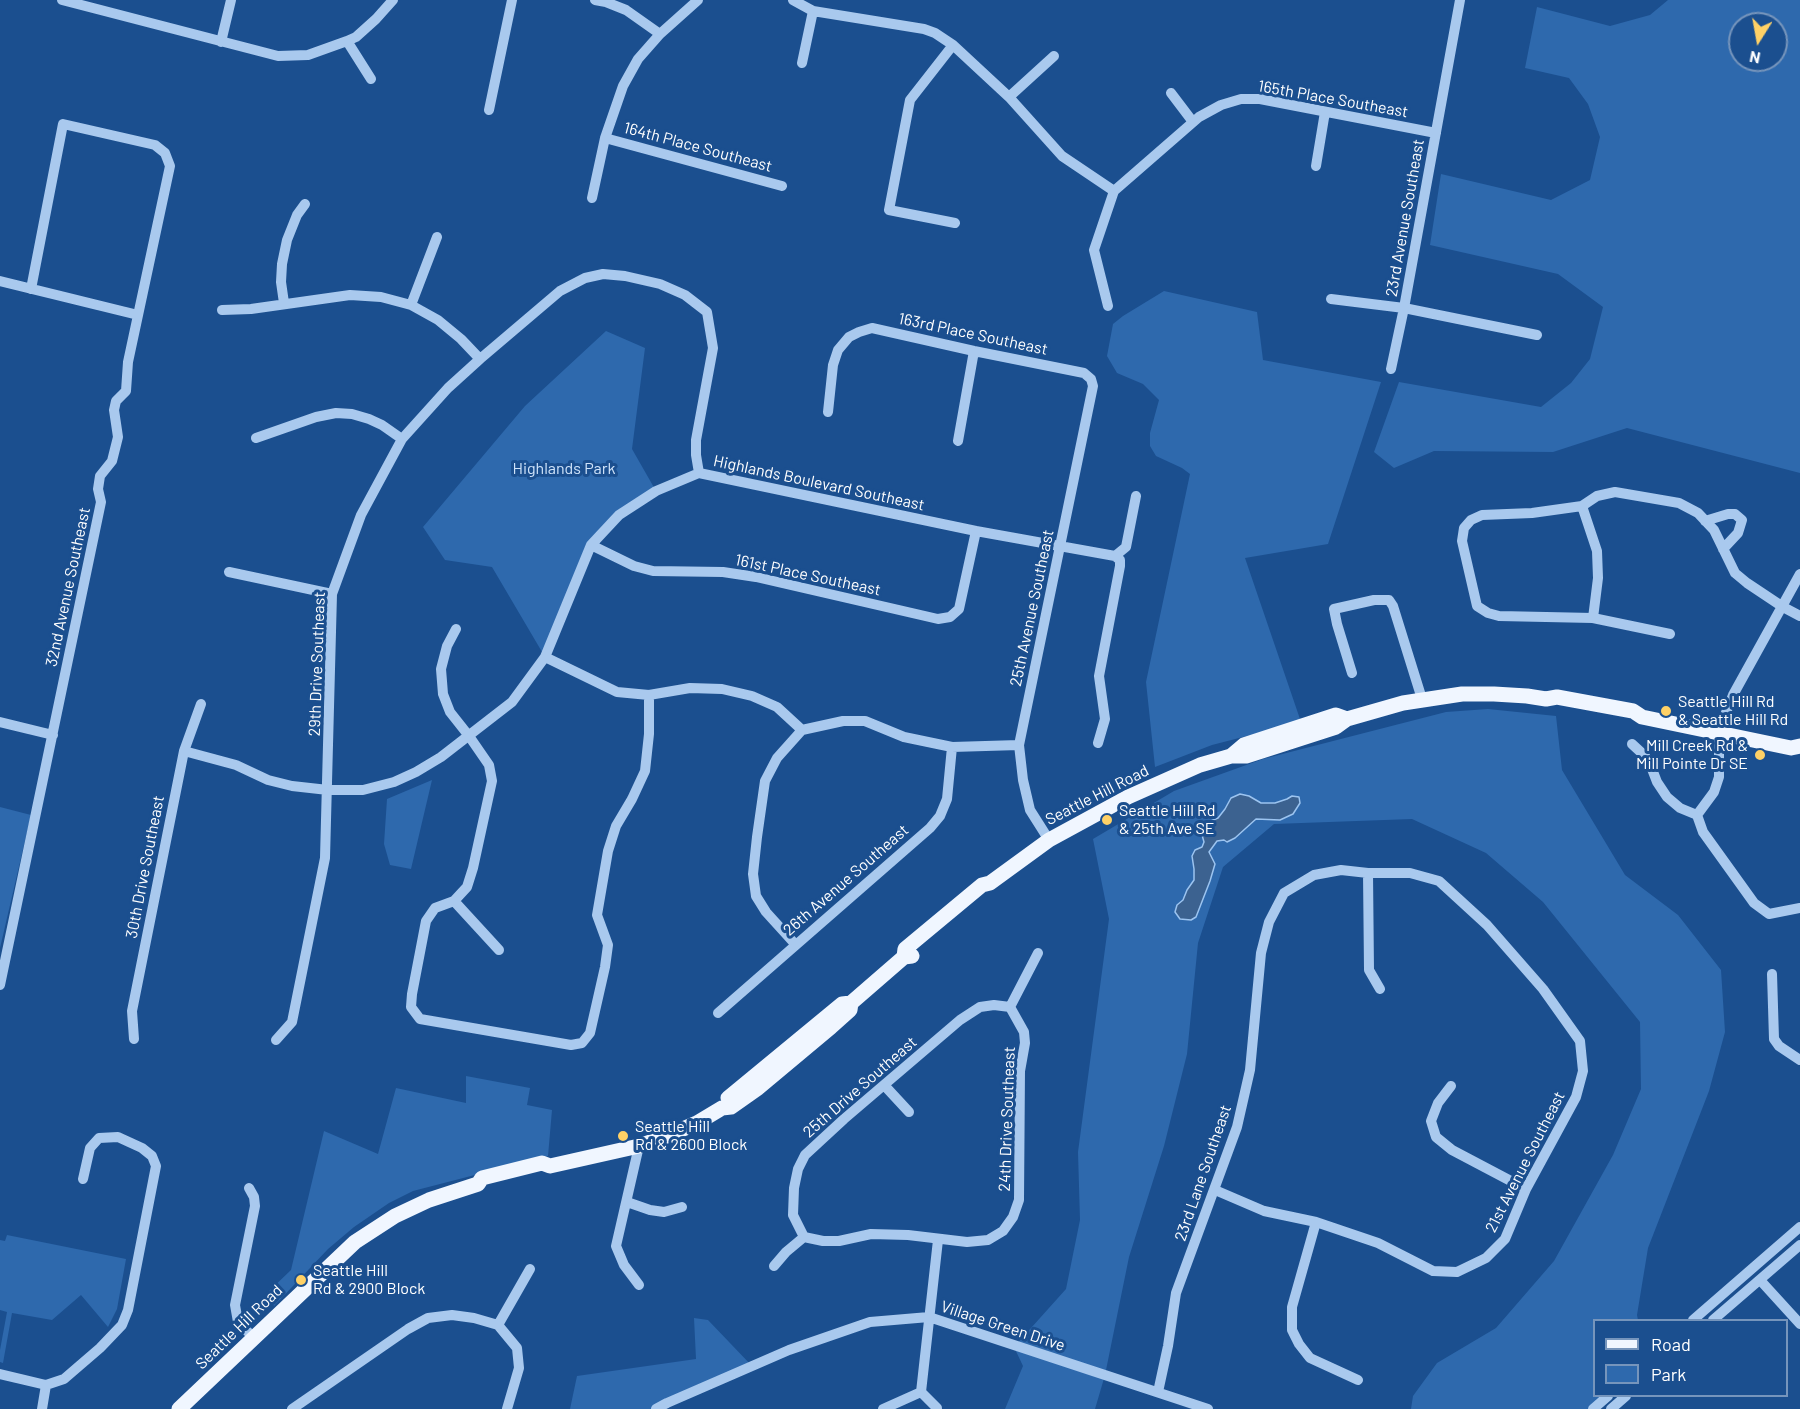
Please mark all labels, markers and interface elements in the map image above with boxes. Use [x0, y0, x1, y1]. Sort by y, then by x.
north arrow [1728, 12, 1788, 72]
text: N [1748, 48, 1762, 69]
street label: 165th Place Southeast [1256, 76, 1410, 122]
street label: 164th Place Southeast [622, 118, 774, 176]
street label: 23rd Avenue Southeast [1382, 138, 1428, 298]
street label: 163rd Place Southeast [897, 309, 1049, 359]
street label: Highlands Boulevard Southeast [712, 451, 926, 515]
park label: Highlands Park [512, 459, 616, 479]
street label: 32nd Avenue Southeast [42, 506, 94, 668]
street label: 25th Avenue Southeast [1006, 528, 1058, 688]
street label: 161st Place Southeast [733, 550, 883, 600]
street label: 29th Drive Southeast [305, 591, 329, 737]
place label: Seattle Hill Rd & Seattle Hill Rd [1678, 692, 1788, 730]
marker: Seattle Hill Rd & Seattle Hill Rd [1659, 704, 1673, 718]
place label: Mill Creek Rd & Mill Pointe Dr SE [1636, 736, 1748, 774]
marker: Mill Creek Rd & Mill Pointe Dr SE [1753, 748, 1767, 762]
street label: Seattle Hill Road [1042, 761, 1152, 829]
street label: 30th Drive Southeast [122, 794, 168, 940]
place label: Seattle Hill Rd & 25th Ave SE [1119, 801, 1216, 839]
marker: Seattle Hill Rd & 25th Ave SE [1100, 813, 1114, 827]
street label: 26th Avenue Southeast [779, 820, 913, 940]
street label: 25th Drive Southeast [799, 1032, 921, 1142]
street label: 24th Drive Southeast [995, 1046, 1019, 1192]
street label: 21st Avenue Southeast [1481, 1088, 1569, 1236]
street label: 23rd Lane Southeast [1171, 1102, 1235, 1244]
place label: Seattle Hill Rd & 2600 Block [635, 1117, 747, 1155]
marker: Seattle Hill Rd & 2600 Block [616, 1129, 630, 1143]
place label: Seattle Hill Rd & 2900 Block [313, 1261, 425, 1299]
marker: Seattle Hill Rd & 2900 Block [294, 1273, 308, 1287]
street label: Seattle Hill Road [192, 1281, 286, 1373]
street label: Village Green Drive [938, 1297, 1068, 1355]
legend [1593, 1319, 1788, 1397]
text: Road [1651, 1333, 1691, 1355]
text: Park [1651, 1363, 1686, 1385]

